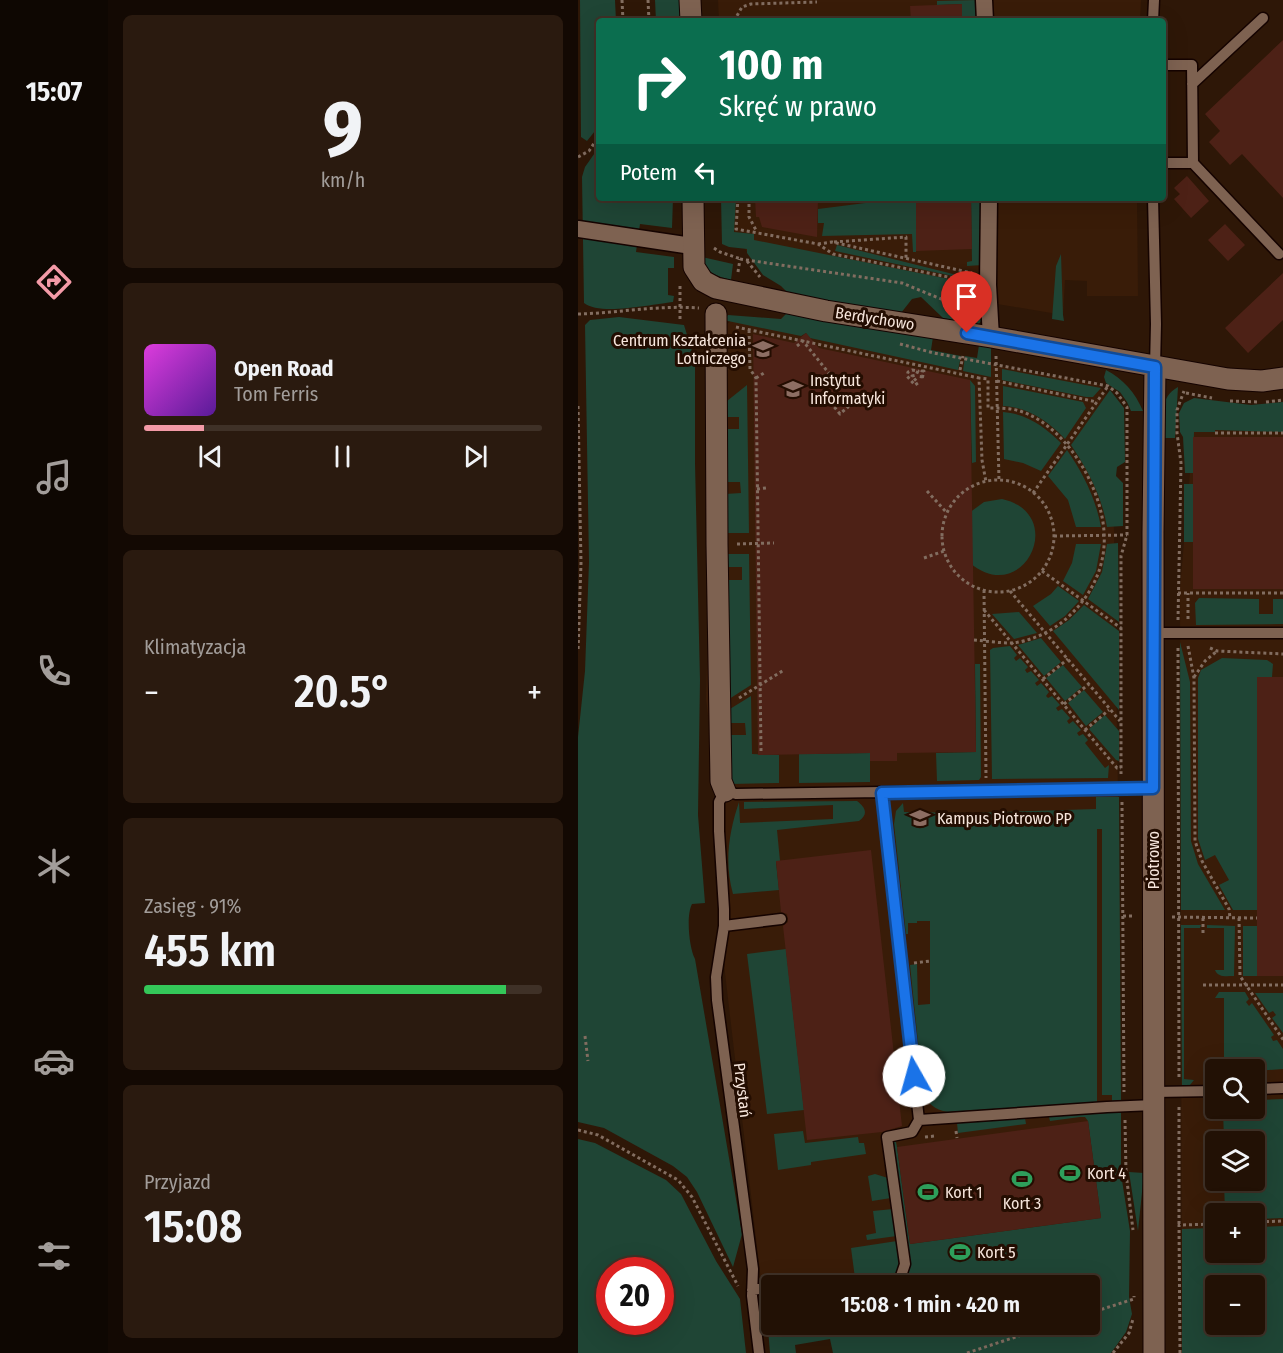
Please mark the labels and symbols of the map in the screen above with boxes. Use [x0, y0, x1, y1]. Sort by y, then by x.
pin [941, 271, 992, 333]
street label: Berdychowo [834, 303, 916, 334]
place label: Centrum Kształcenia Lotniczego [613, 331, 746, 368]
school or university icon: Centrum Kształcenia Lotniczego [751, 337, 775, 361]
place label: Instytut Informatyki [810, 371, 885, 408]
school or university icon: Instytut Informatyki [781, 377, 805, 401]
school or university icon: Kampus Piotrowo PP [908, 806, 932, 830]
place label: Kampus Piotrowo PP [937, 809, 1072, 828]
street label: Piotrowo [1144, 831, 1163, 889]
position arrow [882, 1044, 946, 1108]
street label: Przystań [730, 1062, 755, 1119]
sports icon: Kort 4 [1058, 1161, 1082, 1185]
place label: Kort 4 [1087, 1164, 1126, 1183]
sports icon: Kort 3 [1010, 1167, 1034, 1191]
sports icon: Kort 1 [916, 1180, 940, 1204]
place label: Kort 1 [945, 1183, 982, 1202]
place label: Kort 3 [1003, 1194, 1041, 1213]
sports icon: Kort 5 [948, 1240, 972, 1264]
place label: Kort 5 [977, 1243, 1016, 1262]
speed limit sign: 20 [596, 1257, 674, 1335]

